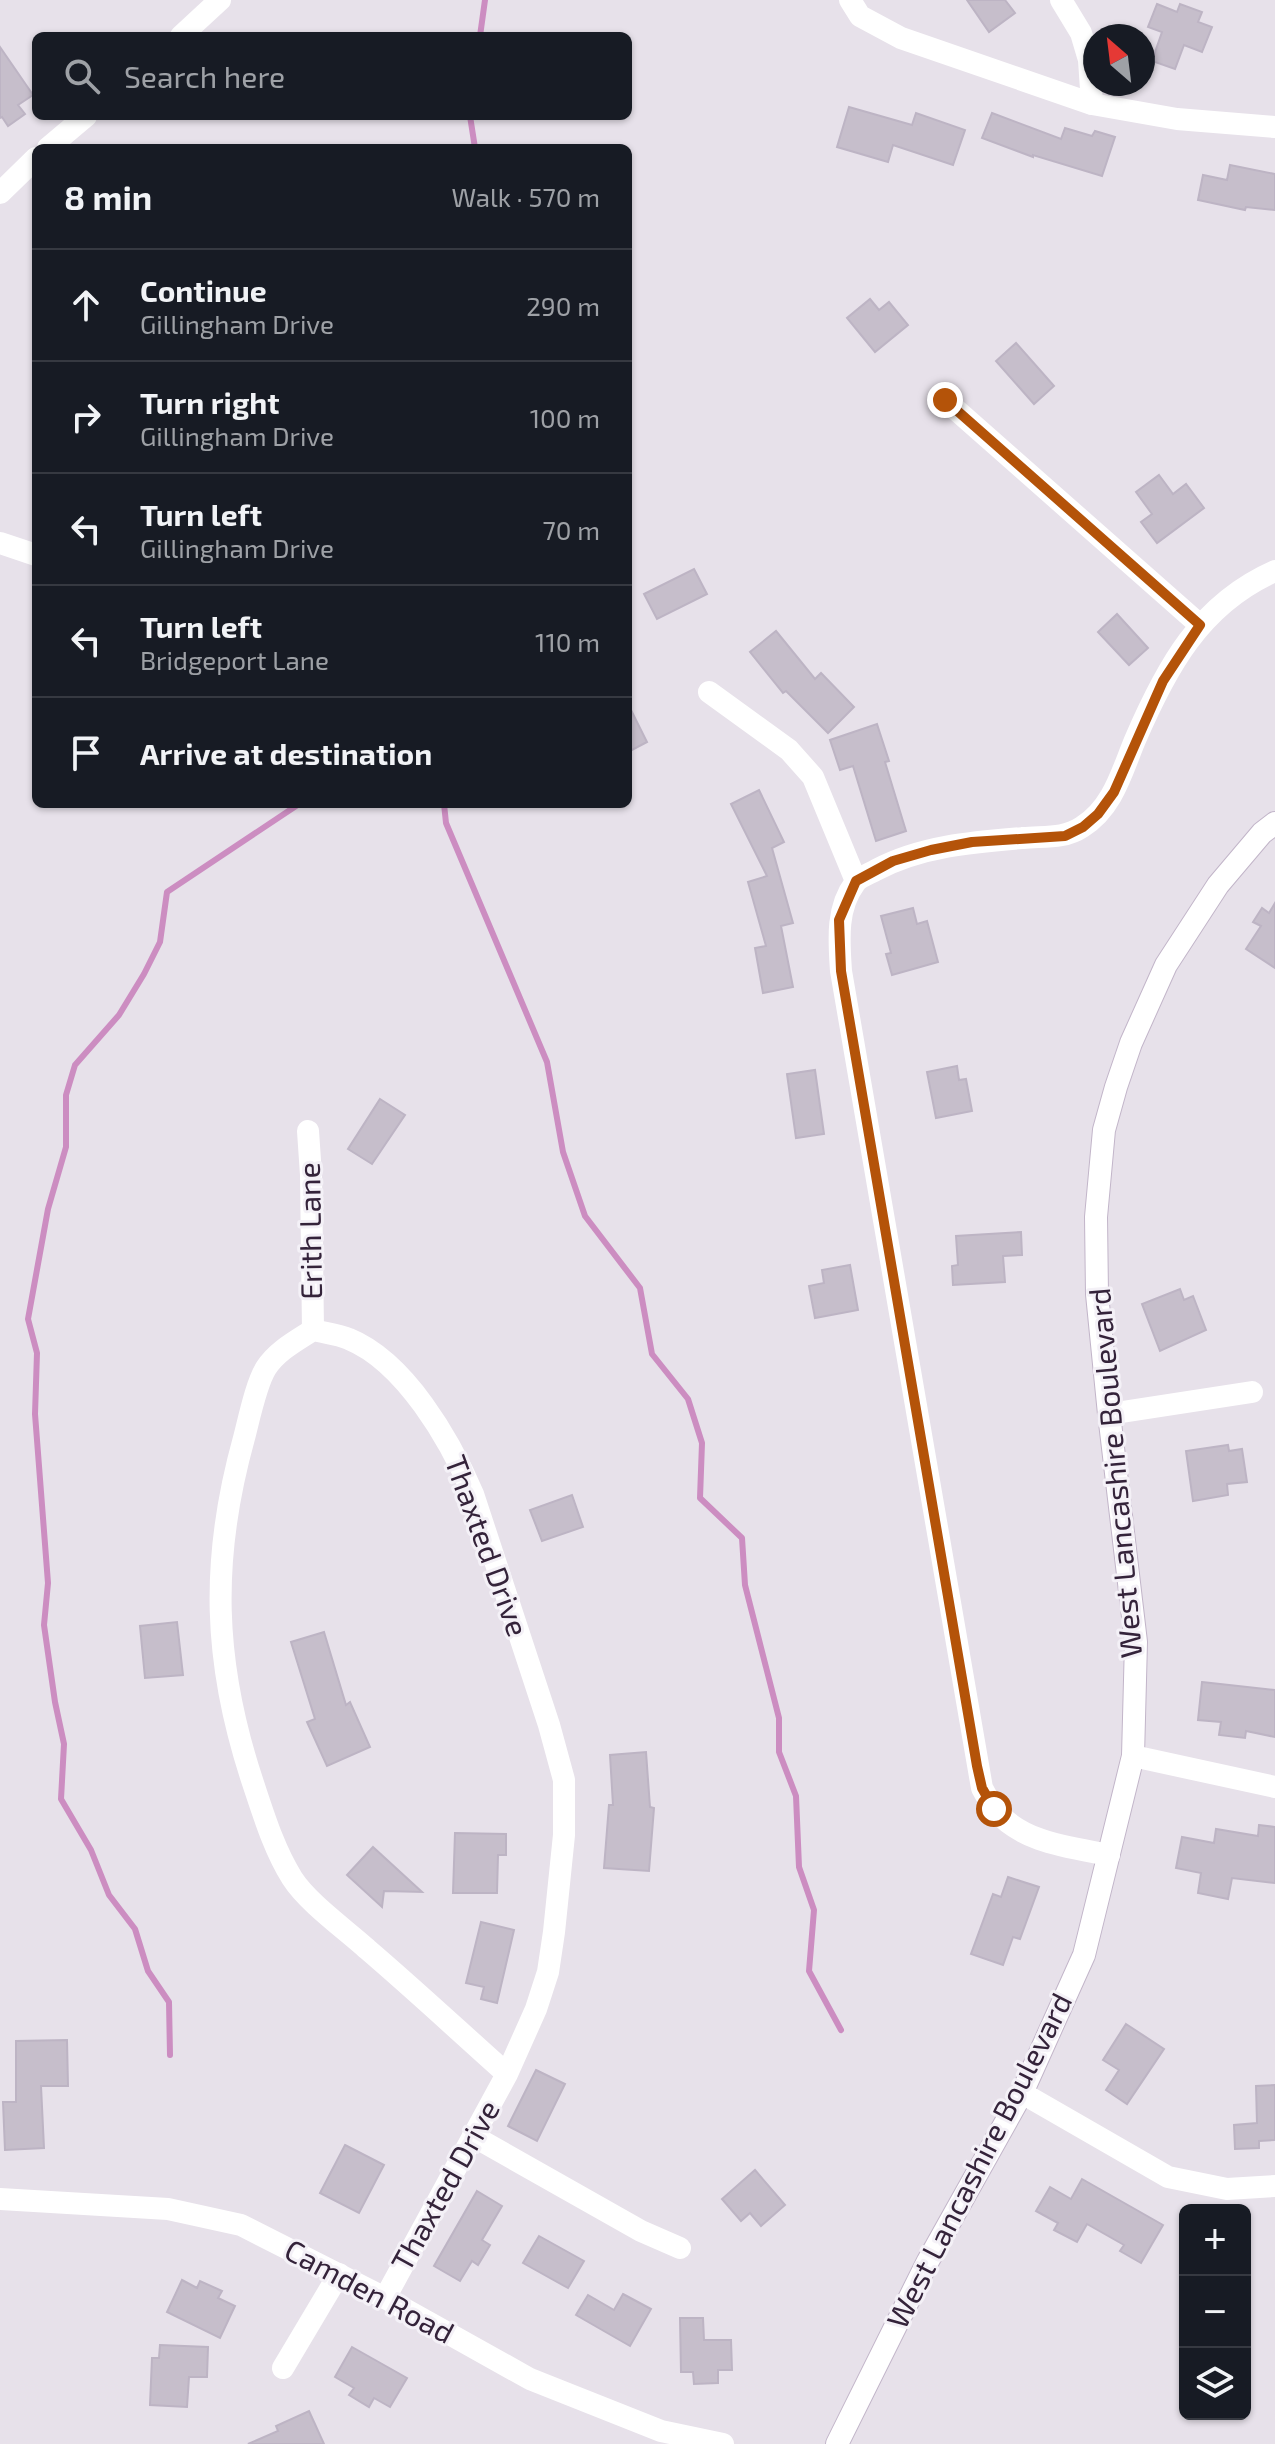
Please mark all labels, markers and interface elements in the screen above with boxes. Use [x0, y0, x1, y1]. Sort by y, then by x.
north arrow [1083, 24, 1155, 96]
search box [32, 32, 632, 120]
icon: search [60, 54, 104, 98]
text: Search here [124, 58, 285, 94]
text: 8 min [64, 176, 152, 217]
text: Walk · 570 m [451, 181, 600, 212]
text: Continue [140, 272, 267, 308]
icon: ahead [64, 283, 108, 327]
text: 290 m [526, 290, 600, 321]
text: Gillingham Drive [140, 308, 334, 339]
route end [927, 382, 963, 418]
text: Turn right [140, 384, 280, 420]
icon: right [64, 395, 108, 439]
text: 100 m [530, 402, 600, 433]
text: Gillingham Drive [140, 420, 334, 451]
text: Turn left [140, 496, 262, 532]
icon: left [64, 507, 108, 551]
text: 70 m [542, 514, 600, 545]
text: Gillingham Drive [140, 532, 334, 563]
text: Turn left [140, 608, 262, 644]
icon: left [64, 619, 108, 663]
text: 110 m [535, 626, 600, 657]
text: Bridgeport Lane [140, 644, 329, 675]
icon: arrive [64, 731, 108, 775]
text: Arrive at destination [140, 735, 432, 771]
street label: Erith Lane [290, 1162, 328, 1300]
street label: West Lancashire Boulevard [1080, 1287, 1148, 1660]
street label: Thaxted Drive [439, 1450, 537, 1641]
route start [976, 1791, 1012, 1827]
street label: West Lancashire Boulevard [878, 1987, 1079, 2334]
street label: Thaxted Drive [382, 2093, 506, 2277]
map controls [1179, 2204, 1251, 2420]
button: + [1179, 2204, 1251, 2276]
street label: Camden Road [279, 2231, 461, 2350]
button: − [1179, 2276, 1251, 2348]
button: layers [1179, 2348, 1251, 2420]

